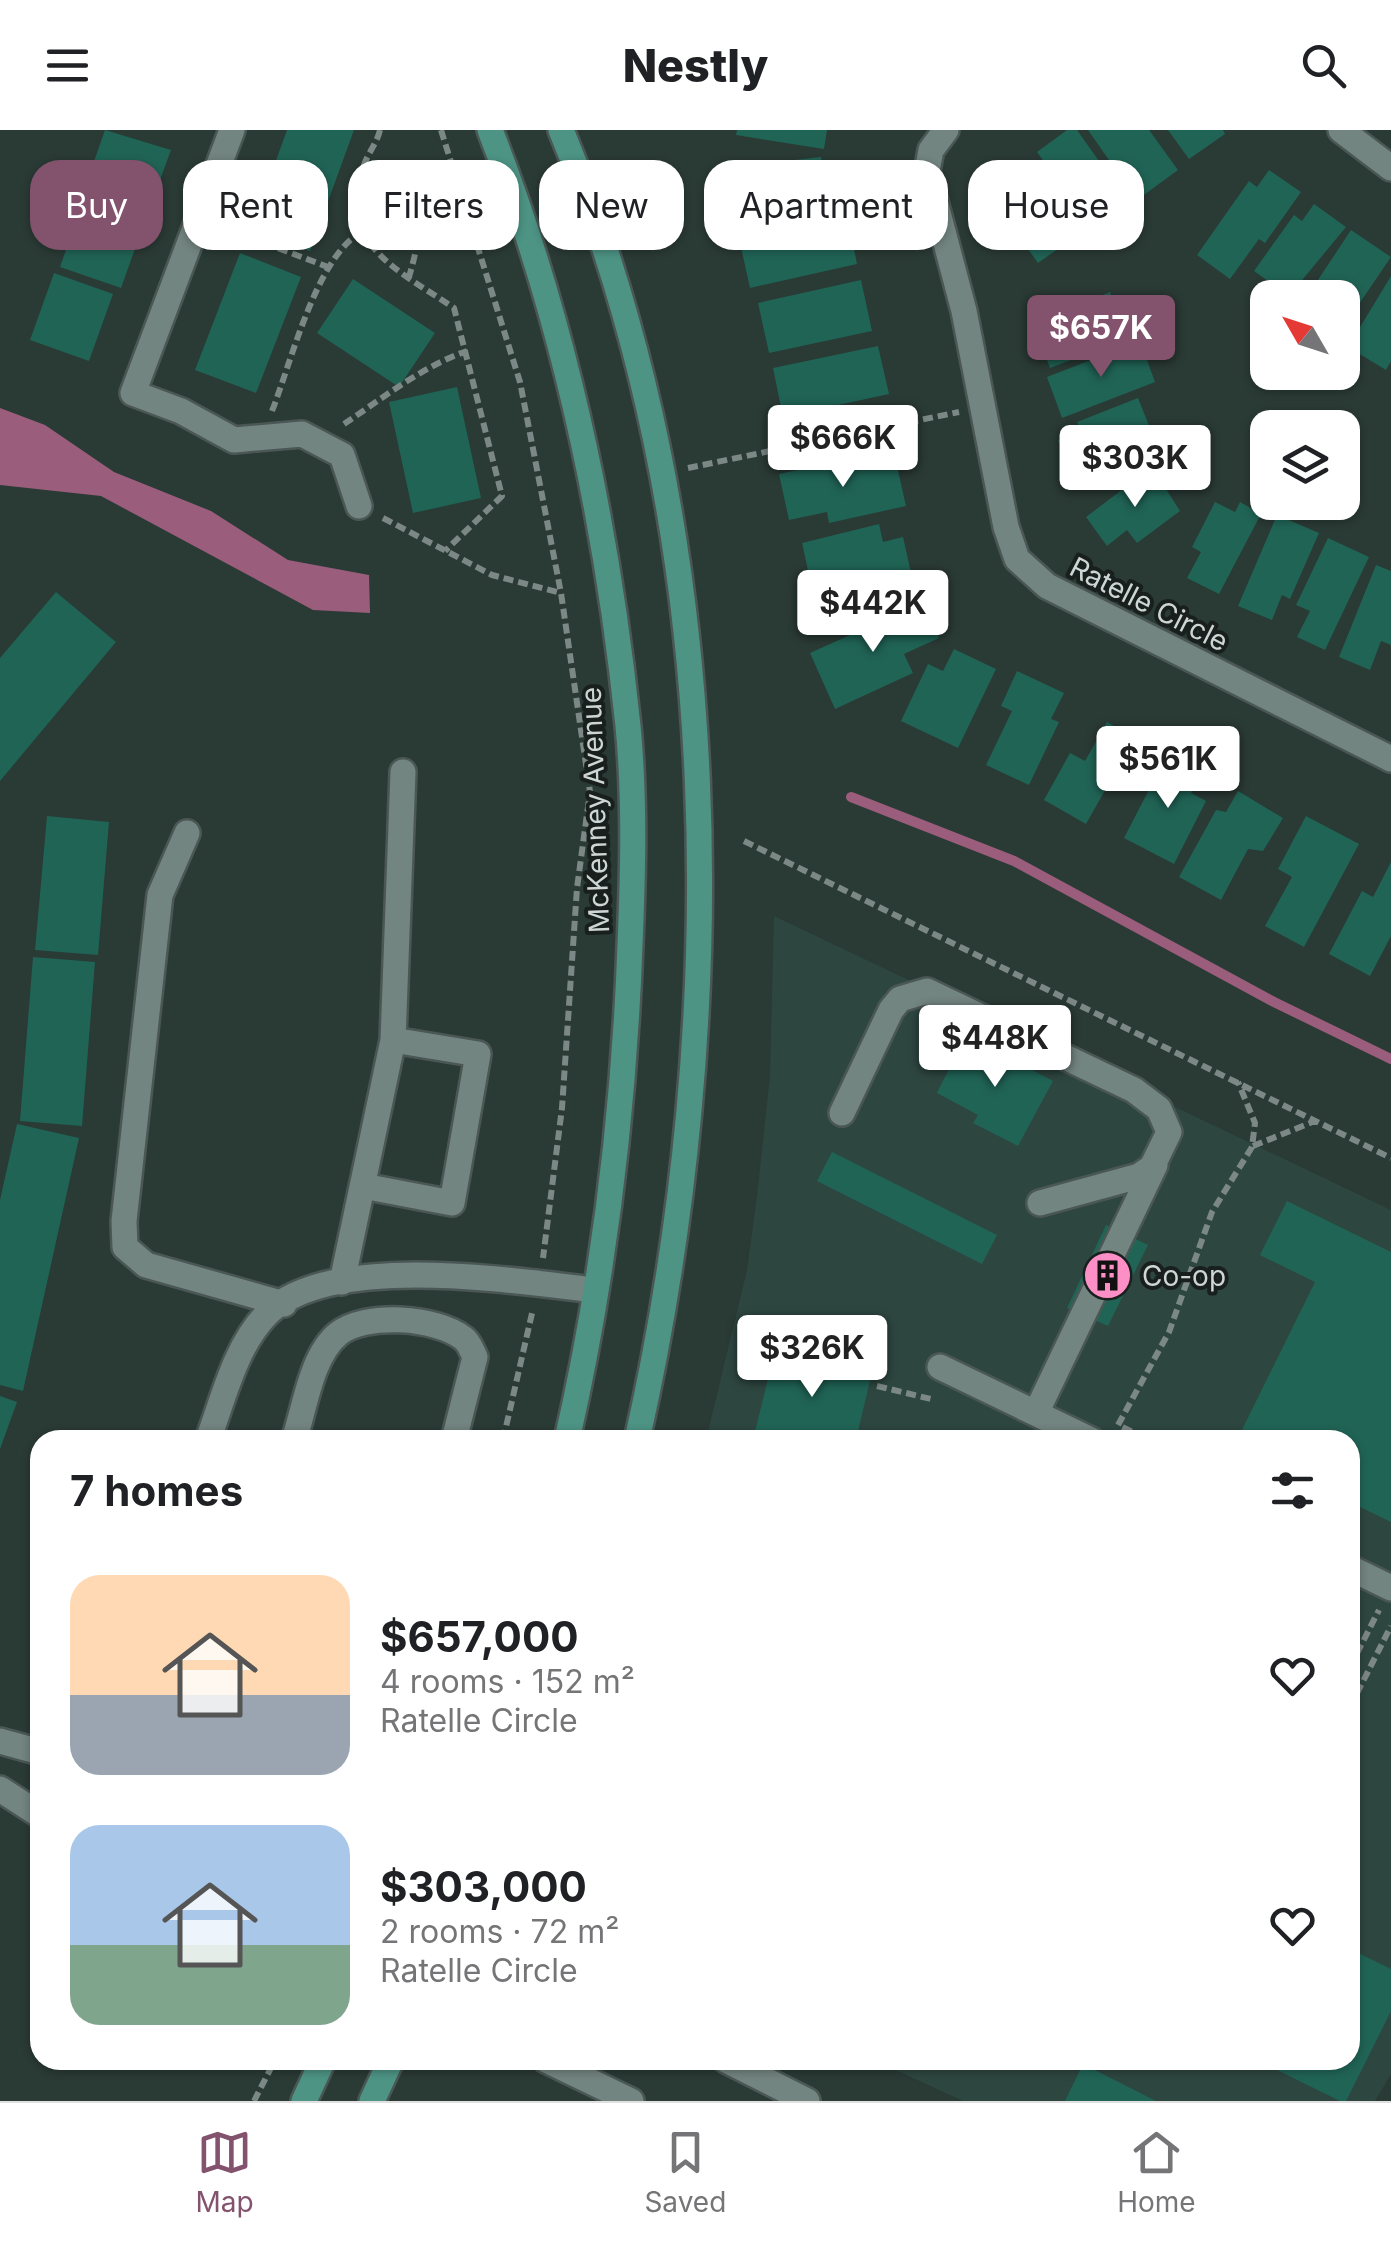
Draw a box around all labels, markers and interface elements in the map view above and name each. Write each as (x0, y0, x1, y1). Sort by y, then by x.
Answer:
icon: menu (40, 38, 95, 93)
text: Nestly (623, 38, 768, 93)
icon: search (1296, 38, 1351, 93)
chip: Buy (30, 160, 163, 250)
chip: Rent (183, 160, 328, 250)
chip: Filters (348, 160, 519, 250)
chip: New (539, 160, 684, 250)
chip: Apartment (704, 160, 948, 250)
chip: House (968, 160, 1144, 250)
north arrow (1250, 280, 1360, 390)
map controls (1250, 280, 1360, 520)
pin: $657K (1031, 295, 1171, 380)
text: $657K (1049, 308, 1153, 347)
pin: $666K (773, 405, 913, 490)
button: layers (1250, 410, 1360, 520)
text: $666K (790, 418, 896, 457)
pin: $303K (1065, 425, 1205, 510)
text: $303K (1082, 438, 1188, 477)
street label: Ratelle Circle (1064, 550, 1234, 658)
pin: $442K (803, 570, 943, 655)
text: $442K (819, 583, 927, 622)
street label: McKenney Avenue (574, 686, 616, 934)
pin: $561K (1098, 726, 1238, 811)
text: $561K (1119, 739, 1218, 778)
pin: $448K (925, 1005, 1065, 1090)
text: $448K (941, 1018, 1049, 1057)
building icon: Co-op (1081, 1250, 1133, 1302)
place label: Co-op (1142, 1259, 1226, 1293)
pin: $326K (742, 1315, 882, 1400)
text: $326K (759, 1328, 865, 1367)
icon: filters (1265, 1463, 1320, 1518)
text: 7 homes (70, 1465, 243, 1516)
text: $657,000 (380, 1611, 579, 1662)
icon: home (150, 1615, 270, 1735)
icon: heart (1265, 1648, 1320, 1703)
text: 4 rooms · 152 m² (380, 1662, 635, 1701)
text: Ratelle Circle (380, 1701, 578, 1740)
text: $303,000 (380, 1861, 587, 1912)
icon: home (150, 1865, 270, 1985)
icon: heart (1265, 1898, 1320, 1953)
text: 2 rooms · 72 m² (380, 1912, 619, 1951)
text: Ratelle Circle (380, 1951, 578, 1990)
tab: Map (195, 2125, 254, 2219)
tab: Saved (644, 2125, 726, 2219)
tab: Home (1117, 2125, 1196, 2219)

